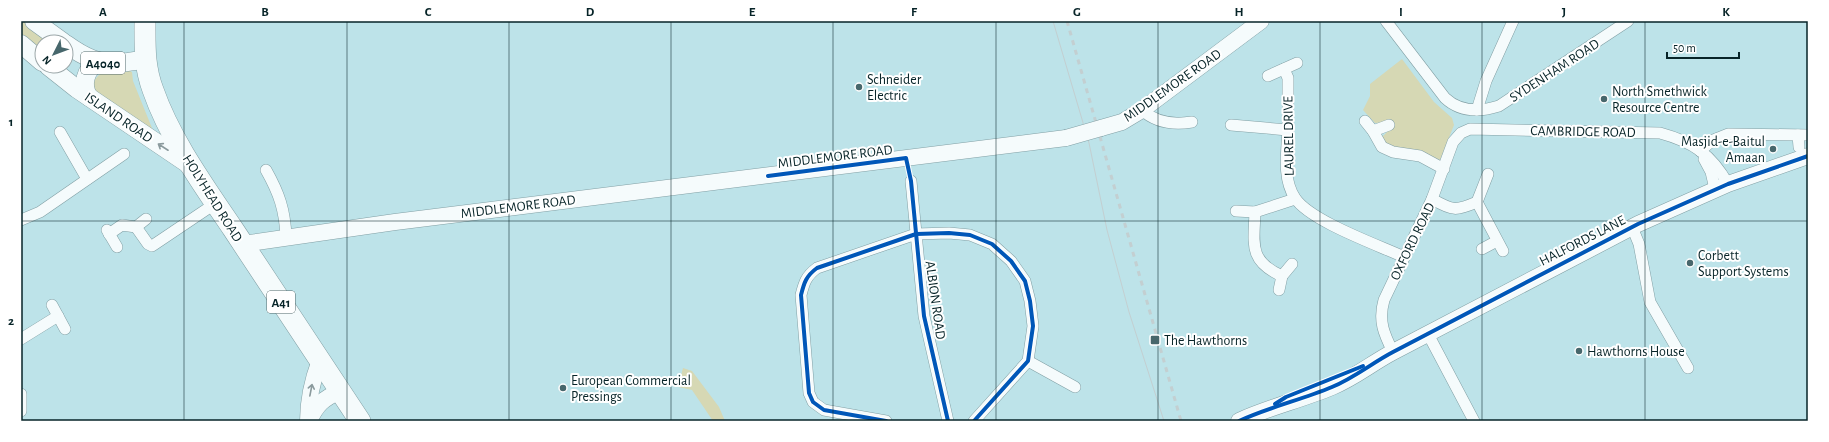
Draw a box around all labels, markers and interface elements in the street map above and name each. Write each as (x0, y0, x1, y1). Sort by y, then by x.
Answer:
text: A (99, 6, 107, 19)
text: B (261, 6, 269, 19)
text: C (425, 6, 432, 19)
text: D (586, 6, 595, 19)
text: E (749, 6, 756, 19)
text: F (911, 6, 918, 19)
text: G (1073, 6, 1081, 19)
text: H (1234, 6, 1244, 19)
text: I (1399, 6, 1403, 19)
text: J (1562, 6, 1566, 19)
text: K (1722, 6, 1730, 19)
north arrow (34, 34, 74, 74)
scale bar (1667, 34, 1739, 60)
street label: SYDENHAM ROAD (1507, 37, 1602, 105)
text: 50 m (1673, 42, 1696, 54)
street label: MIDDLEMORE ROAD (1121, 47, 1224, 125)
road number: A4040 (81, 52, 125, 74)
text: N (40, 54, 54, 67)
place label: Schneider Electric (867, 73, 922, 103)
marker: Schneider Electric (854, 82, 864, 92)
place label: North Smethwick Resource Centre (1612, 85, 1707, 115)
street label: ISLAND ROAD (82, 90, 155, 146)
marker: North Smethwick Resource Centre (1599, 94, 1609, 104)
street label: LAUREL DRIVE (1281, 96, 1297, 176)
text: 1 (9, 116, 13, 129)
street label: CAMBRIDGE ROAD (1530, 124, 1636, 140)
place label: Masjid-e-Baitul Amaan (1681, 135, 1765, 165)
one-way arrow (158, 143, 169, 152)
street label: MIDDLEMORE ROAD (777, 143, 893, 171)
marker: Masjid-e-Baitul Amaan (1768, 144, 1778, 154)
street label: HOLYHEAD ROAD (180, 152, 245, 245)
street label: MIDDLEMORE ROAD (460, 193, 576, 221)
street label: OXFORD ROAD (1388, 200, 1438, 282)
street label: HALFORDS LANE (1537, 213, 1628, 269)
place label: Corbett Support Systems (1698, 249, 1789, 279)
marker: Corbett Support Systems (1685, 258, 1695, 268)
street label: ALBION ROAD (923, 260, 947, 340)
road number: A41 (267, 291, 295, 313)
text: 2 (8, 315, 14, 328)
marker: The Hawthorns (1149, 334, 1161, 346)
place label: The Hawthorns (1164, 334, 1247, 348)
place label: Hawthorns House (1587, 345, 1685, 359)
marker: Hawthorns House (1574, 346, 1584, 356)
place label: European Commercial Pressings (571, 374, 691, 404)
marker: European Commercial Pressings (558, 383, 568, 393)
one-way arrow (307, 384, 315, 397)

